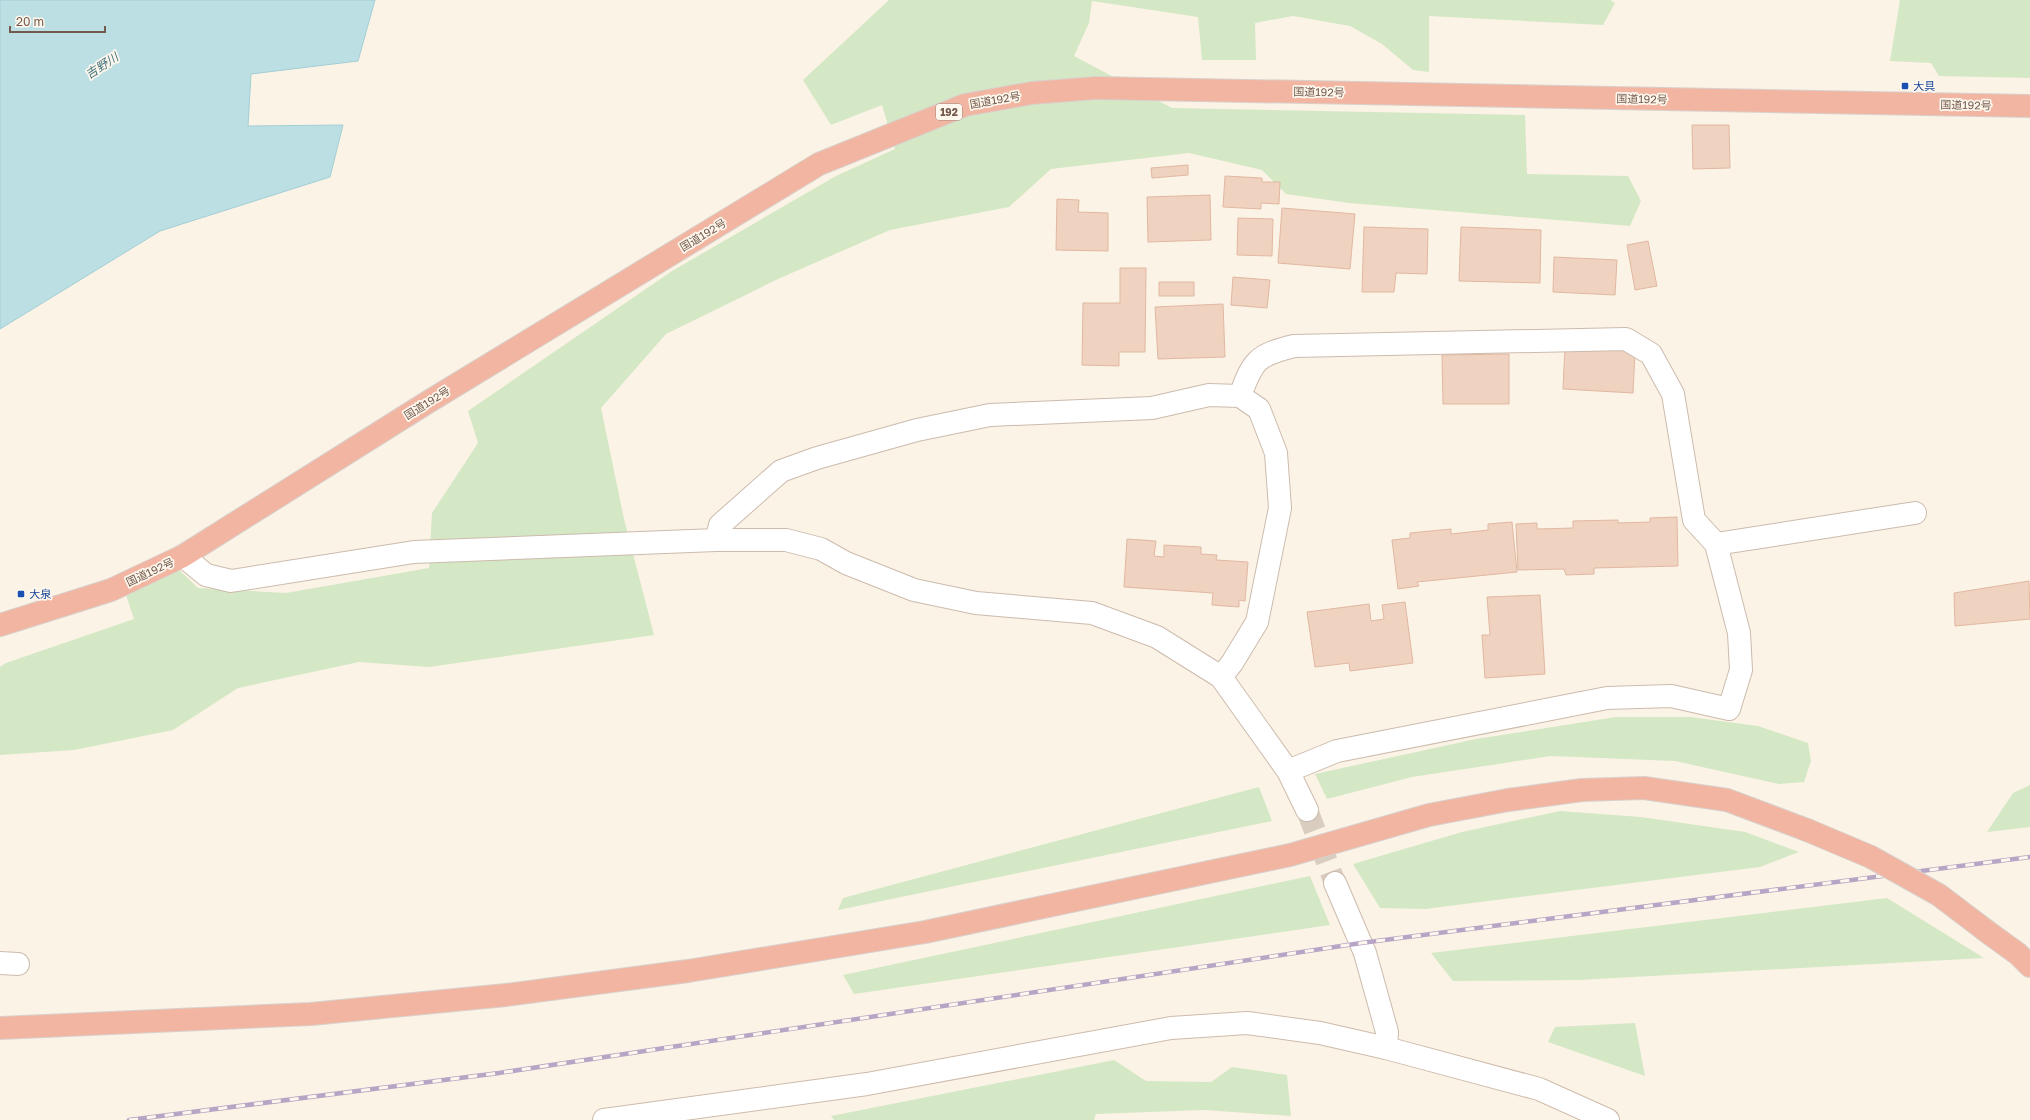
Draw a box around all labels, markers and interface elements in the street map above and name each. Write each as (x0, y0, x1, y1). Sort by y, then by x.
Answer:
scale bar (10, 8, 105, 34)
text: 20 m (16, 14, 44, 29)
water label: 吉野川 (83, 48, 123, 82)
place label: 大具 (1913, 79, 1935, 92)
marker: 大具 (1900, 81, 1910, 91)
street label: 国道192号 (1293, 85, 1345, 98)
street label: 国道192号 (968, 89, 1021, 110)
street label: 国道192号 (1616, 92, 1668, 105)
street label: 国道192号 (1940, 98, 1992, 111)
road number: 192 (936, 104, 962, 120)
street label: 国道192号 (677, 216, 728, 253)
street label: 国道192号 (402, 383, 452, 422)
street label: 国道192号 (124, 555, 176, 588)
place label: 大泉 (29, 587, 52, 600)
marker: 大泉 (16, 589, 26, 599)

